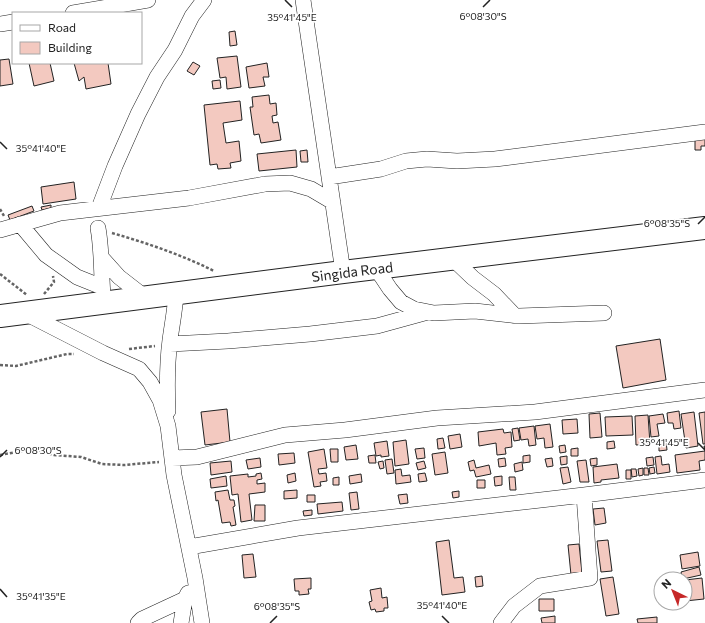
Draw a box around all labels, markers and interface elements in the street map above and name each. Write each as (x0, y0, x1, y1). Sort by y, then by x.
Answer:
text: 6°08'30"S (459, 10, 507, 22)
text: 35°41'45"E (267, 11, 317, 23)
legend (12, 12, 142, 64)
text: Road (48, 20, 76, 34)
text: Building (48, 40, 92, 54)
text: 35°41'40"E (16, 142, 66, 154)
text: 6°08'35"S (644, 217, 690, 229)
street label: Singida Road (310, 258, 394, 284)
text: 35°41'45"E (639, 436, 689, 448)
text: 6°08'30"S (14, 444, 62, 456)
north arrow (653, 571, 693, 611)
text: N (658, 576, 673, 591)
text: 35°41'35"E (16, 590, 66, 602)
text: 35°41'40"E (417, 599, 467, 611)
text: 6°08'35"S (254, 600, 300, 612)

